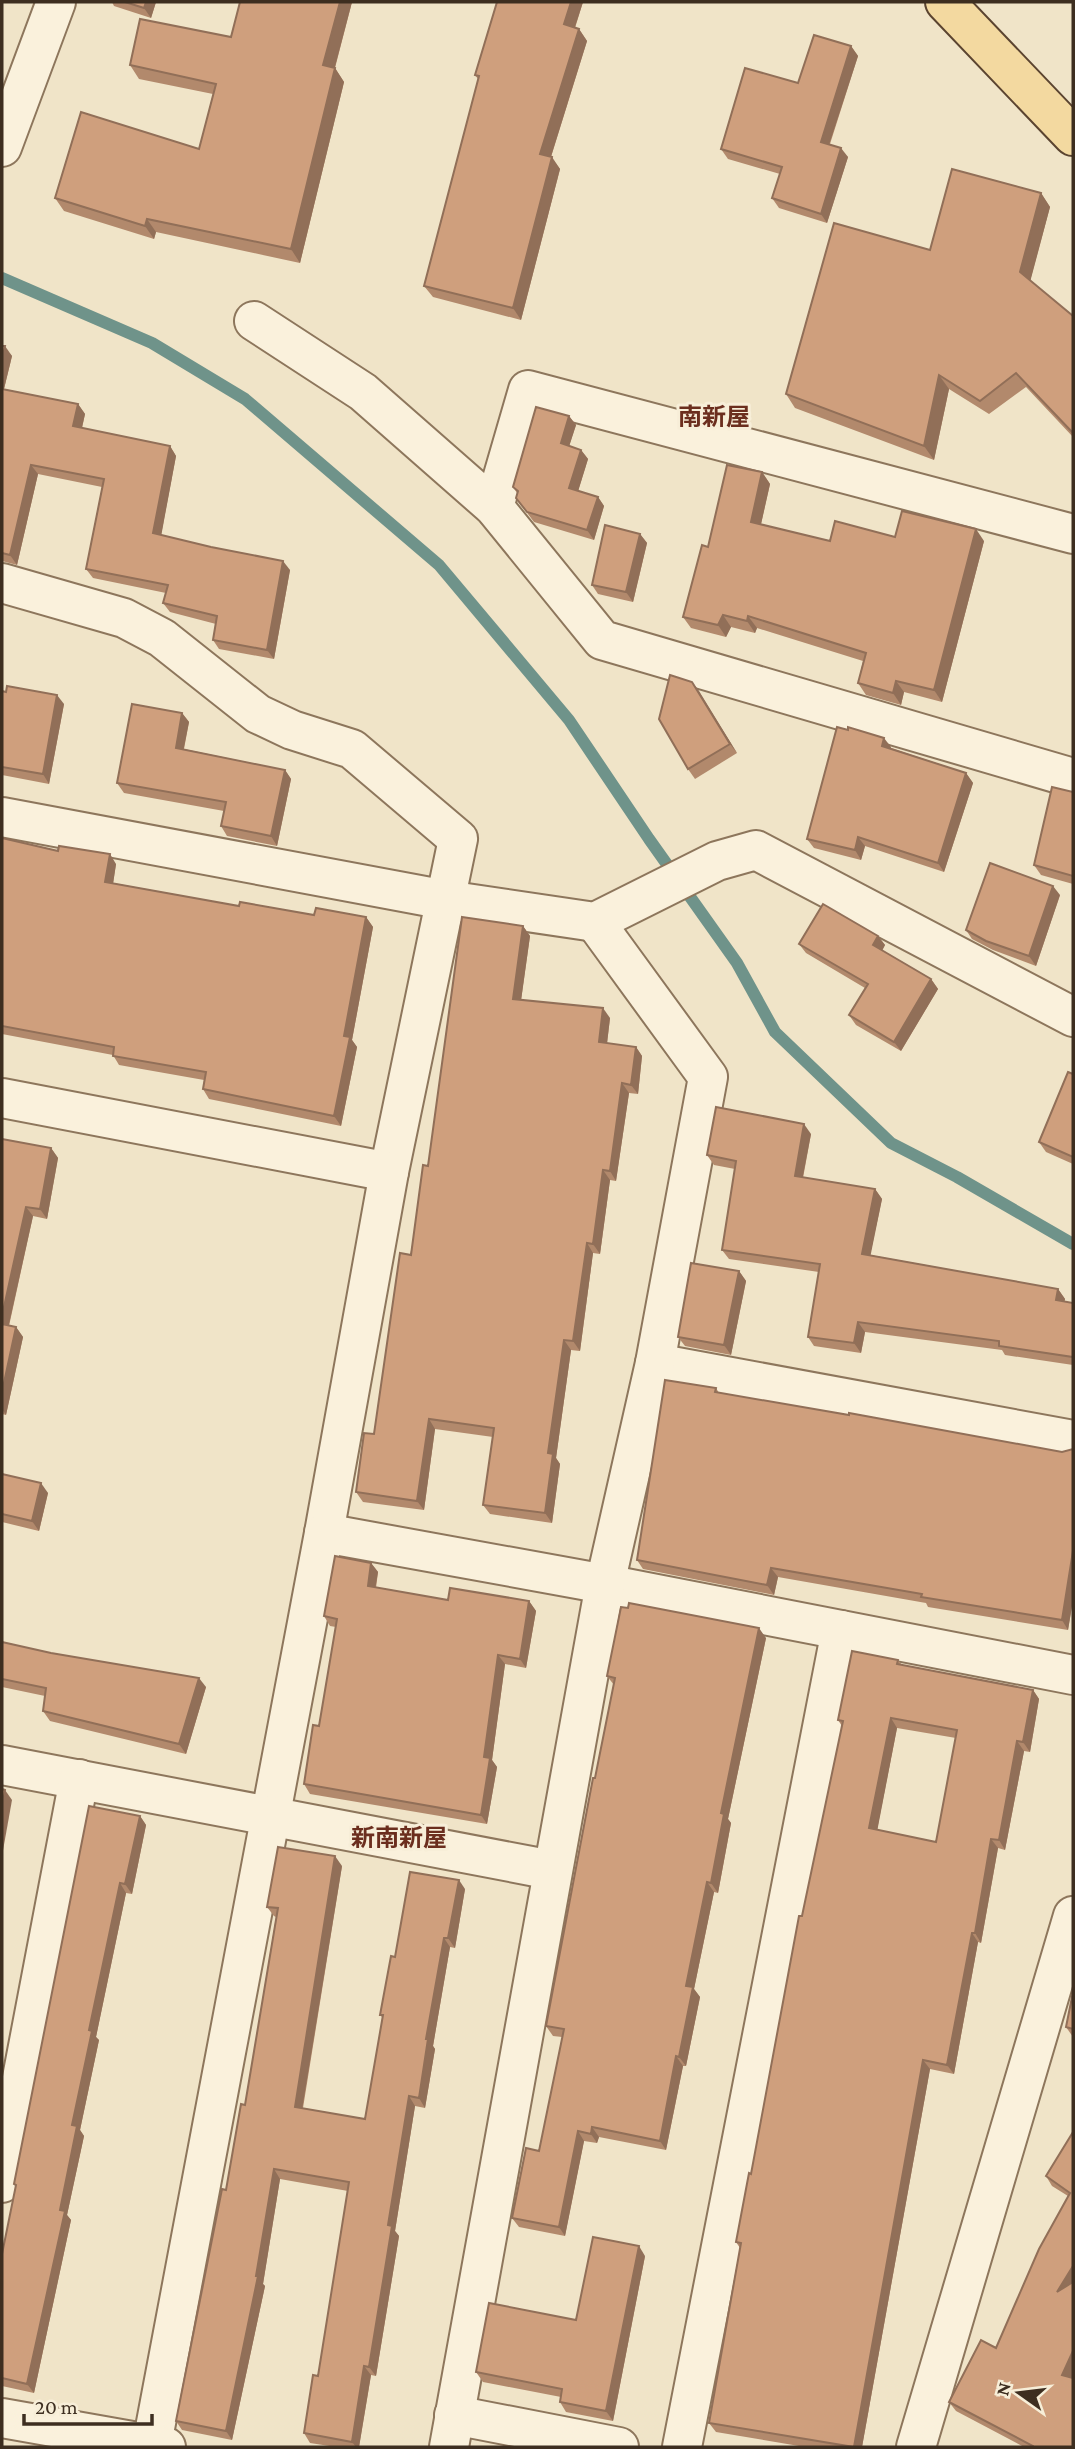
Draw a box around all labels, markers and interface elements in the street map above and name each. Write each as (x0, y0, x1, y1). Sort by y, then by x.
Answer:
district label: 南新屋 (678, 403, 750, 430)
district label: 新南新屋 (351, 1824, 447, 1851)
north arrow (984, 2358, 1054, 2428)
text: N (991, 2380, 1015, 2398)
scale bar (24, 2382, 152, 2426)
text: 20 m (35, 2395, 78, 2419)

